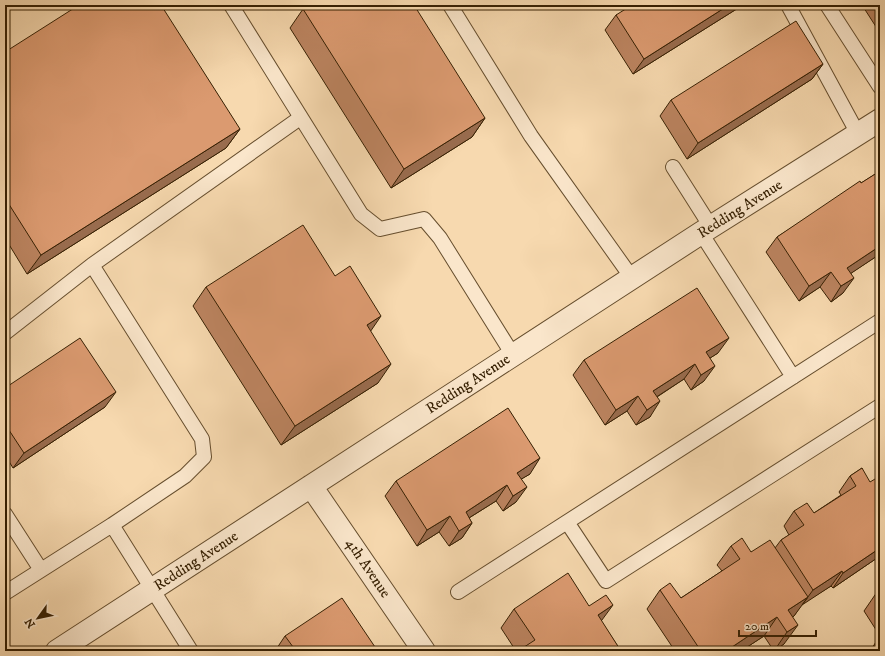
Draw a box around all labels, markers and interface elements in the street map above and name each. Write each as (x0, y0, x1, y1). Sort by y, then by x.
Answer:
street label: Redding Avenue (694, 175, 786, 243)
street label: Redding Avenue (422, 350, 514, 418)
street label: Redding Avenue (150, 527, 242, 595)
street label: 4th Avenue (341, 535, 395, 601)
north arrow (18, 598, 58, 638)
scale bar (739, 612, 816, 638)
text: N (22, 615, 39, 631)
text: 20 m (745, 619, 769, 634)

